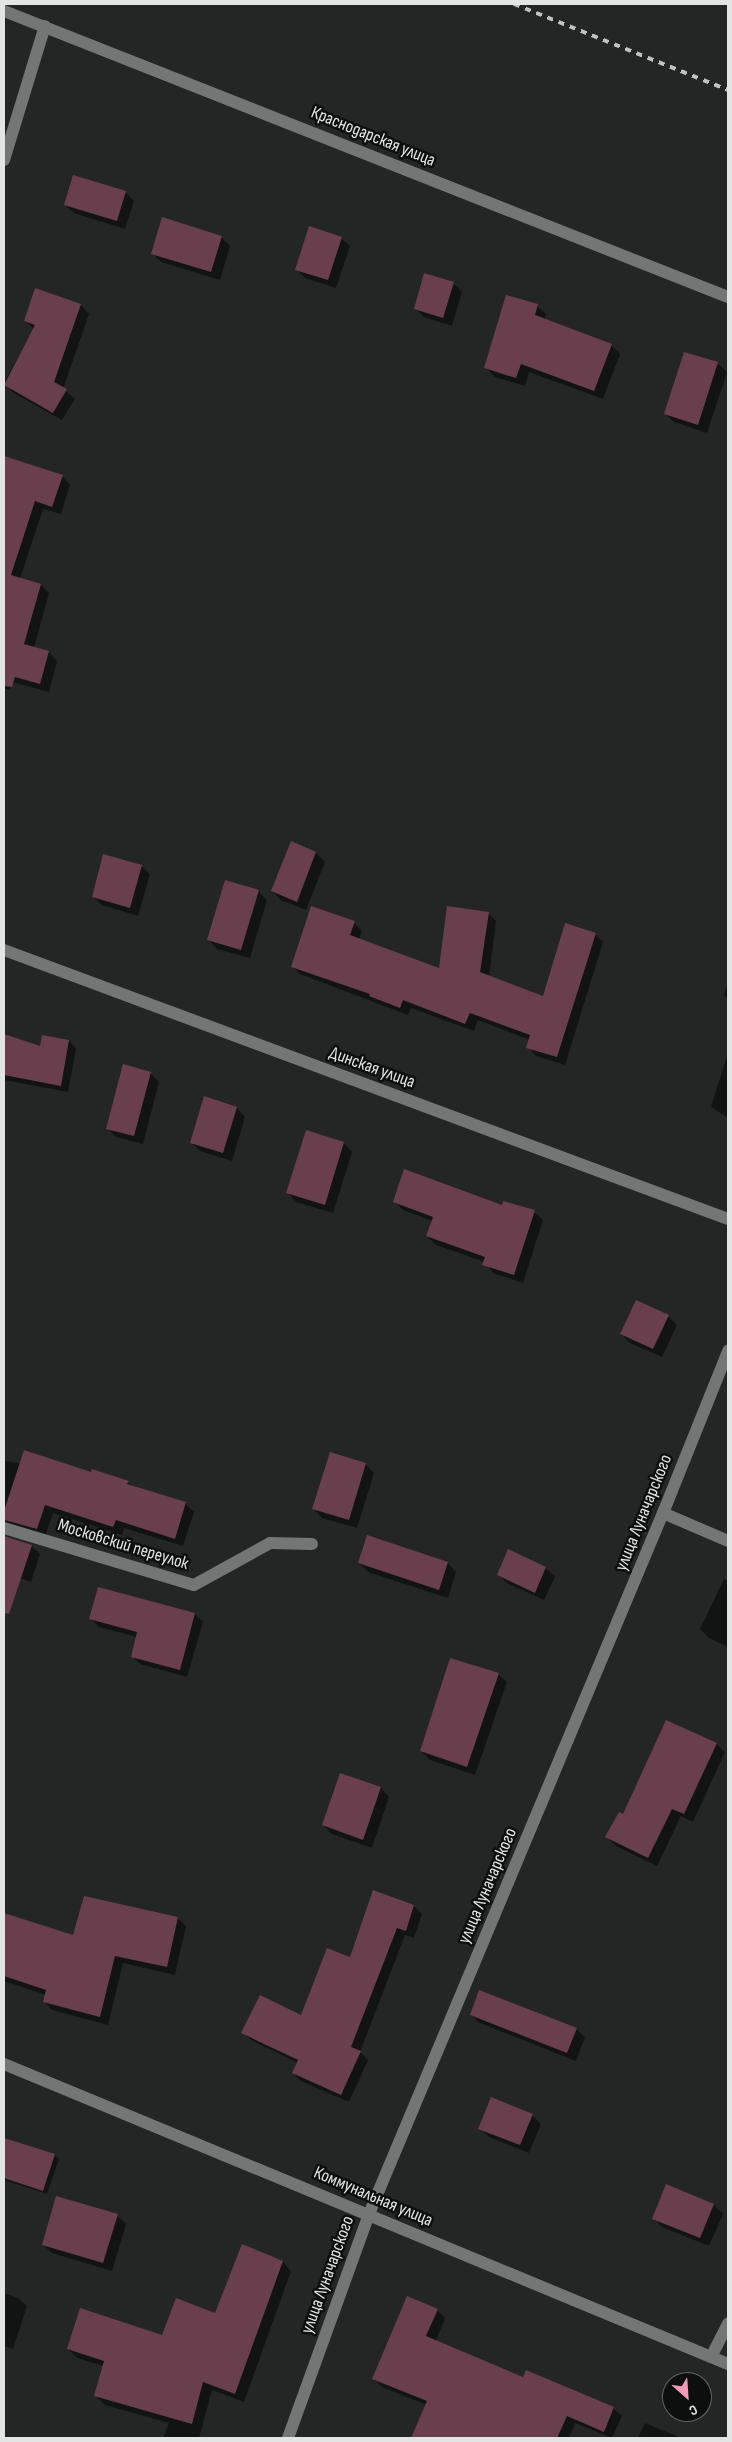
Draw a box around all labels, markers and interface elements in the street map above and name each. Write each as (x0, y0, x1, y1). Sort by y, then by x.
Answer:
street label: Краснодарская улица (308, 102, 438, 172)
street label: Динская улица (326, 1043, 418, 1093)
street label: улица Луначарского (611, 1452, 677, 1574)
street label: Московский переулок (55, 1515, 191, 1575)
street label: улица Луначарского (454, 1825, 522, 1947)
street label: Коммунальная улица (310, 2162, 436, 2232)
street label: улица Луначарского (297, 2213, 359, 2337)
north arrow (662, 2372, 712, 2422)
text: С (686, 2401, 700, 2419)

